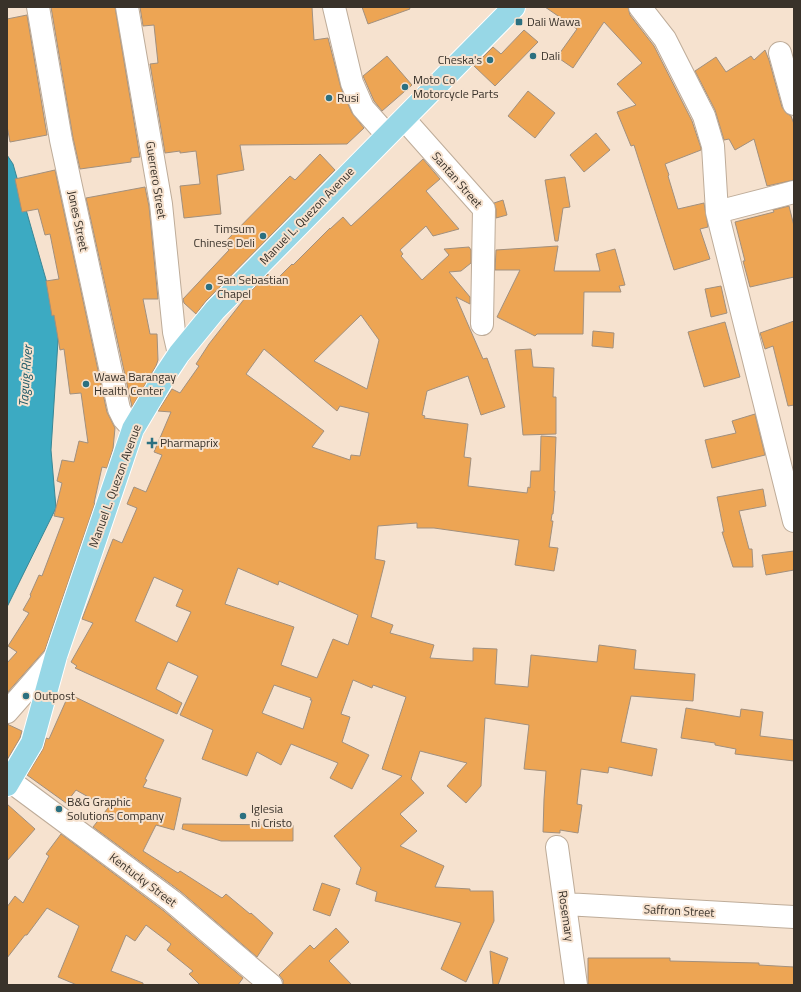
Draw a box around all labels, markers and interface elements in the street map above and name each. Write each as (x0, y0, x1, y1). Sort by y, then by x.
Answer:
place label: Dali Wawa (527, 12, 580, 31)
marker: Dali Wawa (514, 17, 524, 27)
place label: Dali (541, 46, 560, 65)
place label: Cheska's (438, 50, 482, 69)
marker: Dali (528, 51, 538, 61)
marker: Cheska's (485, 55, 495, 65)
place label: Moto Co Motorcycle Parts (413, 70, 499, 103)
marker: Moto Co Motorcycle Parts (400, 82, 410, 92)
place label: Rusi (337, 88, 359, 107)
marker: Rusi (324, 93, 334, 103)
street label: Guerrero Street (141, 140, 172, 221)
street label: Santan Street (428, 147, 488, 213)
street label: Manuel L. Quezon Avenue (255, 162, 359, 269)
street label: Jones Street (63, 189, 94, 254)
place label: Timsum Chinese Deli (193, 219, 255, 252)
marker: Timsum Chinese Deli (258, 231, 268, 241)
place label: San Sebastian Chapel (217, 270, 288, 303)
marker: San Sebastian Chapel (204, 282, 214, 292)
water label: Taguig River (13, 343, 37, 407)
place label: Wawa Barangay Health Center (94, 367, 176, 400)
marker: Wawa Barangay Health Center (81, 379, 91, 389)
street label: Manuel L. Quezon Avenue (83, 421, 146, 550)
place label: Pharmaprix (160, 433, 219, 452)
marker: Pharmaprix (147, 438, 157, 448)
place label: Outpost (34, 686, 76, 705)
marker: Outpost (21, 691, 31, 701)
place label: B&G Graphic Solutions Company (67, 792, 164, 825)
place label: Iglesia ni Cristo (251, 799, 292, 832)
marker: B&G Graphic Solutions Company (54, 804, 64, 814)
marker: Iglesia ni Cristo (238, 811, 248, 821)
street label: Kentucky Street (106, 848, 182, 912)
street label: Rosemary (554, 889, 579, 943)
street label: Saffron Street (643, 899, 716, 922)

